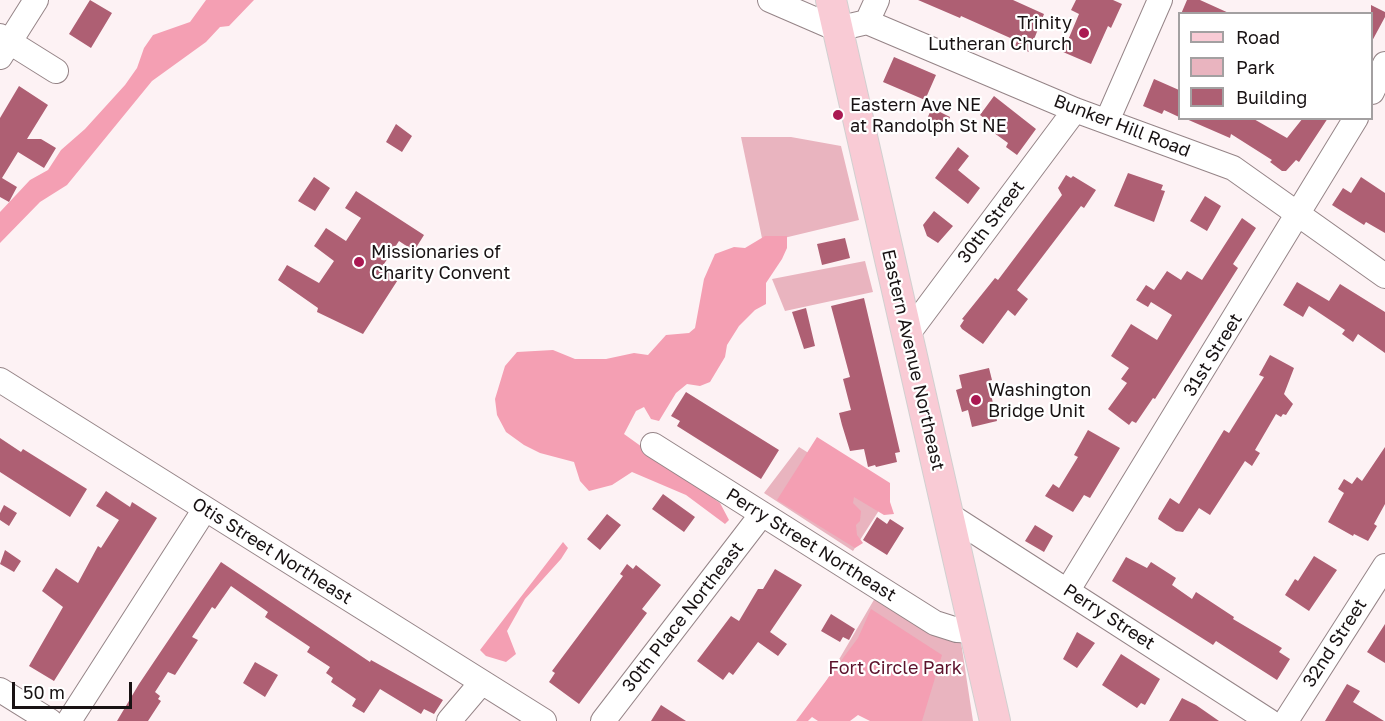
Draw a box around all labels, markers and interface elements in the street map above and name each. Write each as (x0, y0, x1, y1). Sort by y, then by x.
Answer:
place label: Trinity Lutheran Church (928, 12, 1072, 54)
legend (1178, 12, 1373, 120)
marker: Trinity Lutheran Church (1077, 26, 1091, 40)
text: Road (1236, 26, 1280, 48)
text: Park (1236, 56, 1275, 78)
text: Building (1236, 86, 1307, 108)
street label: Bunker Hill Road (1051, 90, 1193, 162)
place label: Eastern Ave NE at Randolph St NE (850, 94, 1007, 136)
marker: Eastern Ave NE at Randolph St NE (831, 108, 845, 122)
street label: 30th Street (953, 176, 1029, 268)
place label: Missionaries of Charity Convent (371, 241, 510, 284)
street label: Eastern Avenue Northeast (877, 247, 949, 473)
marker: Missionaries of Charity Convent (352, 255, 366, 269)
street label: 31st Street (1179, 310, 1247, 400)
place label: Washington Bridge Unit (988, 379, 1091, 422)
marker: Washington Bridge Unit (969, 393, 983, 407)
street label: Perry Street Northeast (722, 484, 900, 606)
street label: Otis Street Northeast (188, 493, 356, 609)
street label: 30th Place Northeast (618, 538, 748, 696)
street label: Perry Street (1059, 579, 1159, 655)
street label: 32nd Street (1298, 595, 1372, 691)
park label: Fort Circle Park (828, 657, 962, 679)
scale bar (15, 670, 135, 708)
text: 50 m (23, 681, 65, 703)

